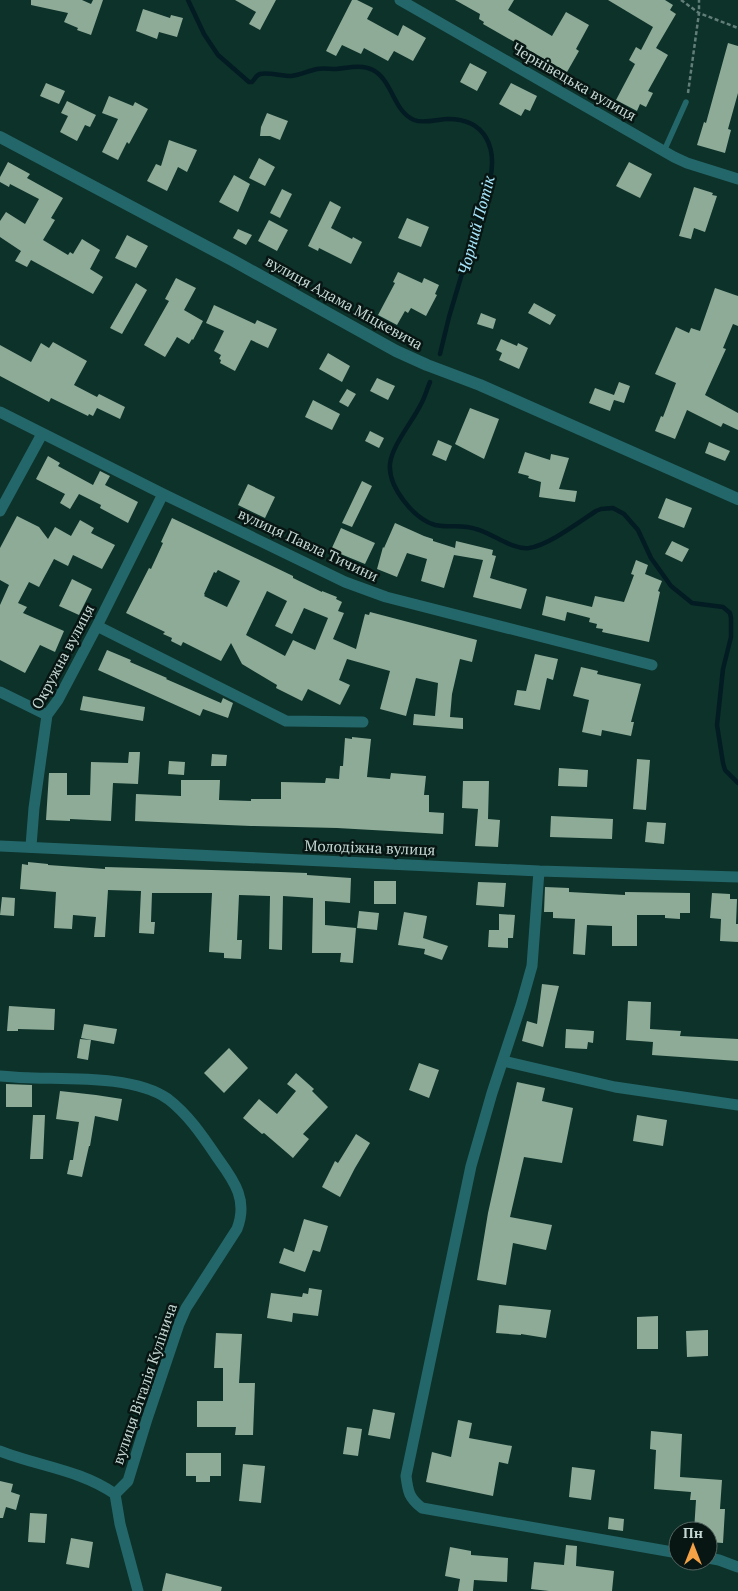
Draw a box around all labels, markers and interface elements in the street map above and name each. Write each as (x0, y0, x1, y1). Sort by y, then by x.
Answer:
street label: Чернівецька вулиця (509, 37, 640, 125)
water label: Чорний Потік (452, 173, 500, 277)
street label: вулиця Адама Міцкевича (262, 250, 427, 354)
street label: вулиця Павла Тичини (235, 503, 382, 585)
street label: Окружна вулиця (26, 601, 98, 712)
street label: Молодіжна вулиця (304, 835, 436, 859)
street label: вулиця Віталія Кулінича (107, 1300, 181, 1467)
north arrow (668, 1521, 718, 1571)
text: Пн (683, 1523, 703, 1542)

